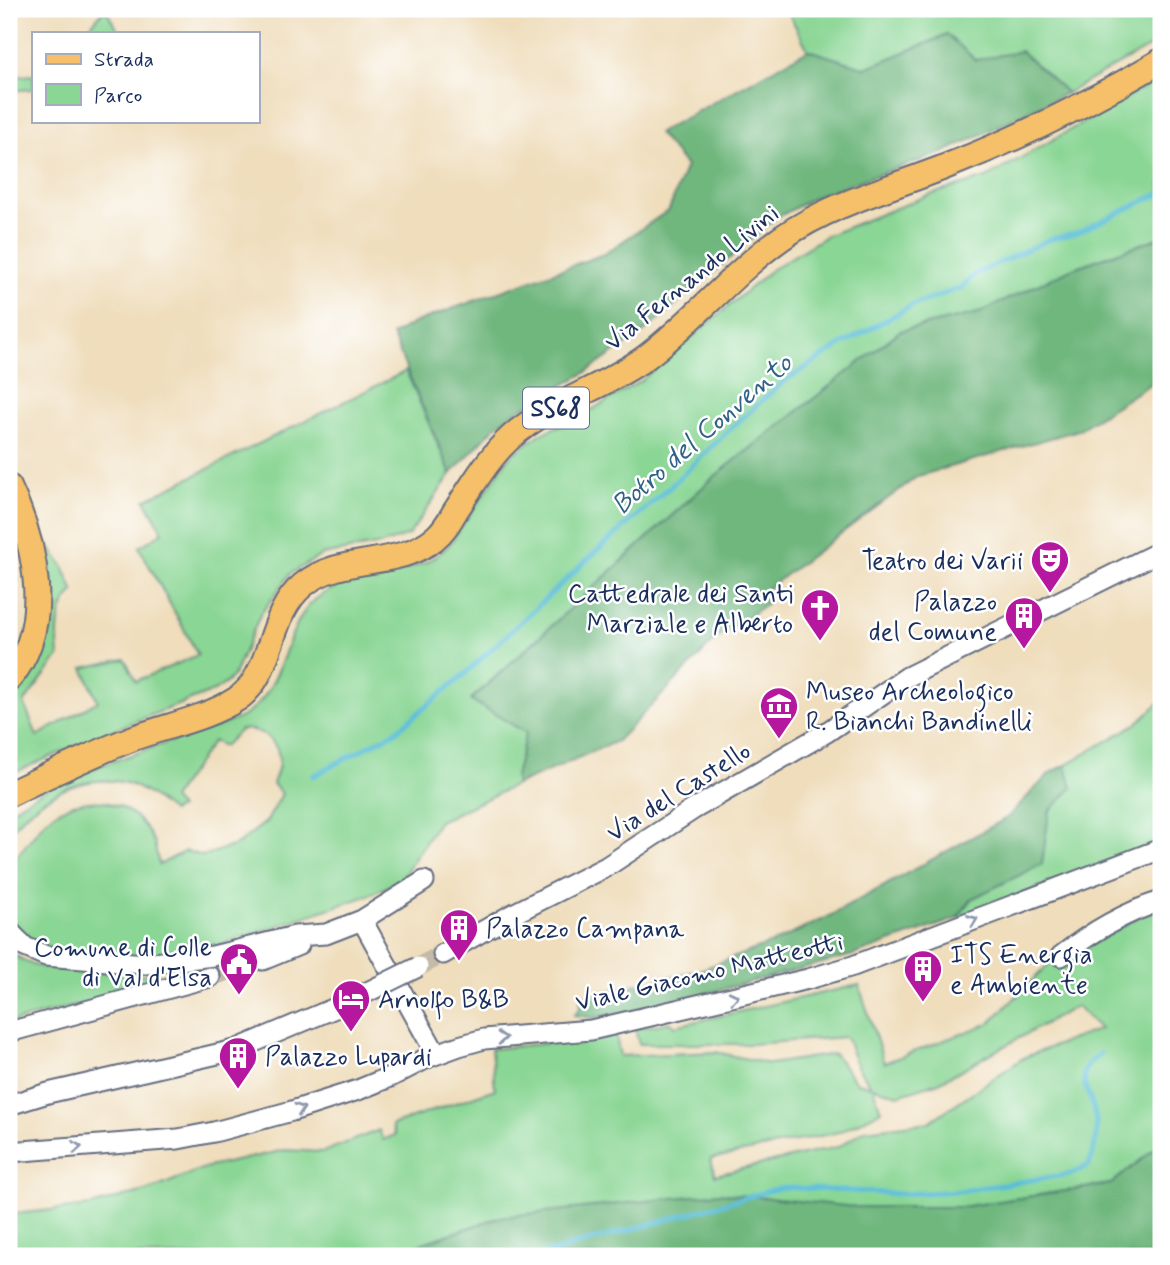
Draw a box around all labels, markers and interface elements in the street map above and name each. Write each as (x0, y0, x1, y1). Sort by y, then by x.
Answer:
legend (32, 32, 259, 122)
text: Strada (94, 46, 154, 74)
text: Parco (94, 82, 142, 110)
street label: Via Fernando Livini (598, 197, 787, 360)
water label: Botro del Convento (604, 345, 802, 524)
road number: SS68 (523, 388, 589, 428)
theatre icon: Teatro dei Varii (1029, 539, 1071, 594)
place label: Teatro dei Varii (861, 545, 1023, 579)
place label: Cattedrale dei Santi Marziale e Alberto (568, 578, 793, 642)
place label: Palazzo del Comune (869, 586, 997, 650)
church icon: Cattedrale dei Santi Marziale e Alberto (799, 587, 841, 642)
building icon: Palazzo del Comune (1003, 595, 1045, 650)
place label: Museo Archeologico R. Bianchi Bandinelli (806, 676, 1032, 740)
museum icon: Museo Archeologico R. Bianchi Bandinelli (758, 685, 800, 740)
street label: Via del Castello (600, 735, 758, 851)
building icon: Palazzo Campana (438, 907, 480, 962)
place label: Palazzo Campana (486, 913, 685, 947)
one-way arrow (967, 915, 979, 929)
street label: Viale Giacomo Matteotti (572, 926, 847, 1020)
place label: Comune di Colle di Val d'Elsa (34, 932, 212, 996)
place label: ITS Energia e Ambiente (950, 939, 1092, 1003)
public building icon: Comune di Colle di Val d'Elsa (218, 941, 260, 996)
building icon: ITS Energia e Ambiente (902, 948, 944, 1003)
hotel icon: Arnolfo B&B (330, 978, 372, 1033)
place label: Arnolfo B&B (378, 984, 509, 1020)
one-way arrow (727, 991, 739, 1005)
one-way arrow (497, 1031, 508, 1046)
building icon: Palazzo Lupardi (217, 1035, 259, 1090)
place label: Palazzo Lupardi (265, 1041, 432, 1075)
one-way arrow (294, 1102, 306, 1117)
one-way arrow (72, 1140, 83, 1155)

